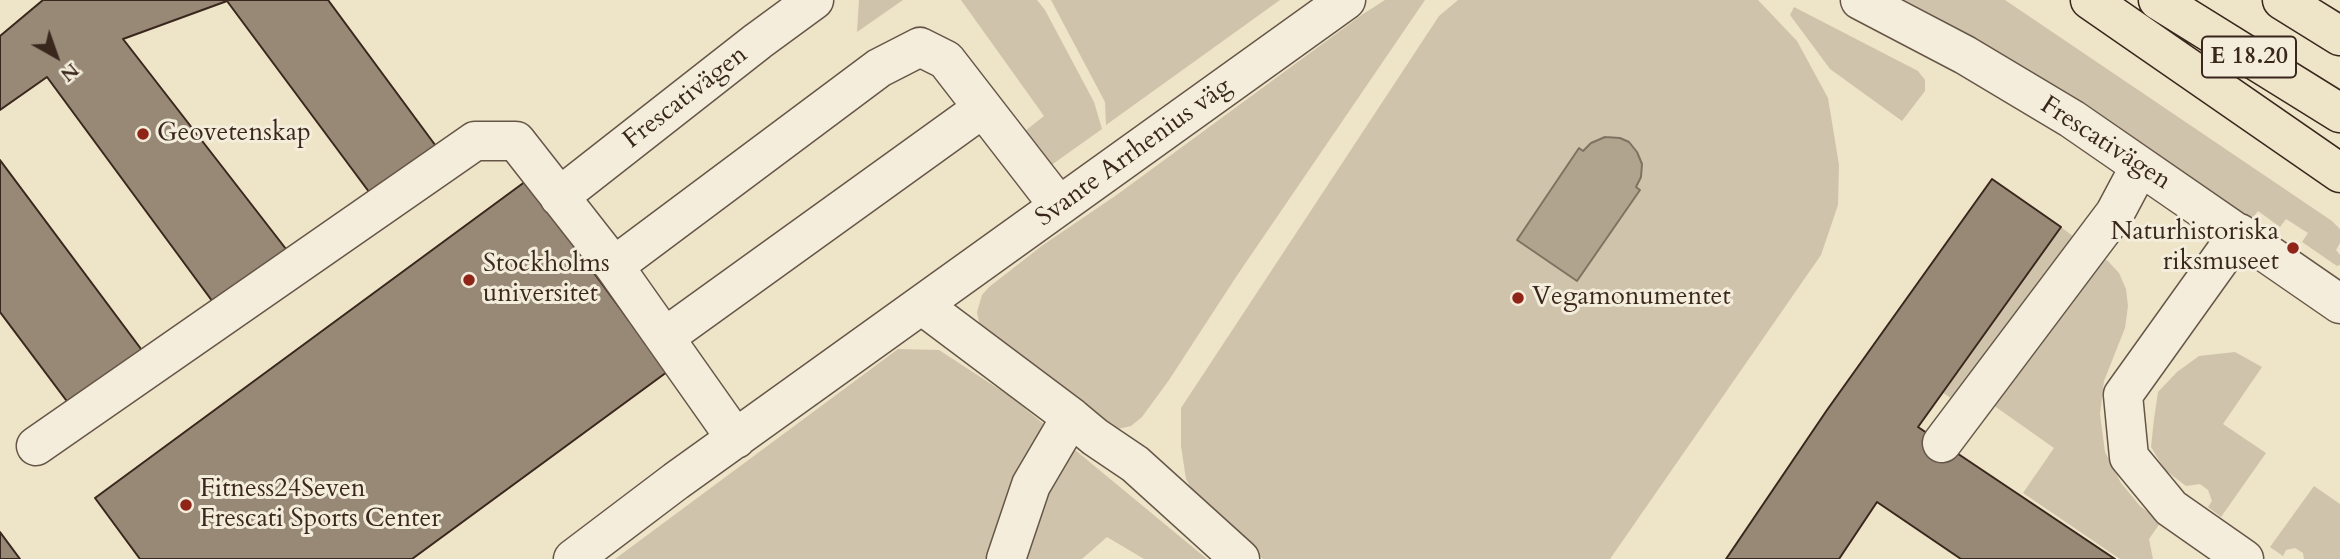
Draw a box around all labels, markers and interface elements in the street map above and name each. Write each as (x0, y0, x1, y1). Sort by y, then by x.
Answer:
north arrow (21, 21, 91, 91)
road number: E 18.20 (2202, 36, 2296, 78)
street label: Frescativägen (618, 40, 754, 156)
text: N (55, 57, 84, 87)
street label: Svante Arrhenius väg (1030, 72, 1238, 234)
street label: Frescativägen (2034, 90, 2176, 198)
place label: Geovetenskap (157, 118, 311, 150)
marker: Geovetenskap (135, 126, 151, 142)
place label: Naturhistoriska riksmuseet (2110, 217, 2279, 278)
marker: Naturhistoriska riksmuseet (2285, 240, 2301, 256)
place label: Stockholms universitet (483, 249, 610, 310)
marker: Stockholms universitet (461, 272, 477, 288)
place label: Vegamonumentet (1532, 282, 1731, 314)
marker: Vegamonumentet (1510, 290, 1526, 306)
place label: Fitness24Seven Frescati Sports Center (200, 474, 441, 536)
marker: Fitness24Seven Frescati Sports Center (178, 497, 194, 513)

